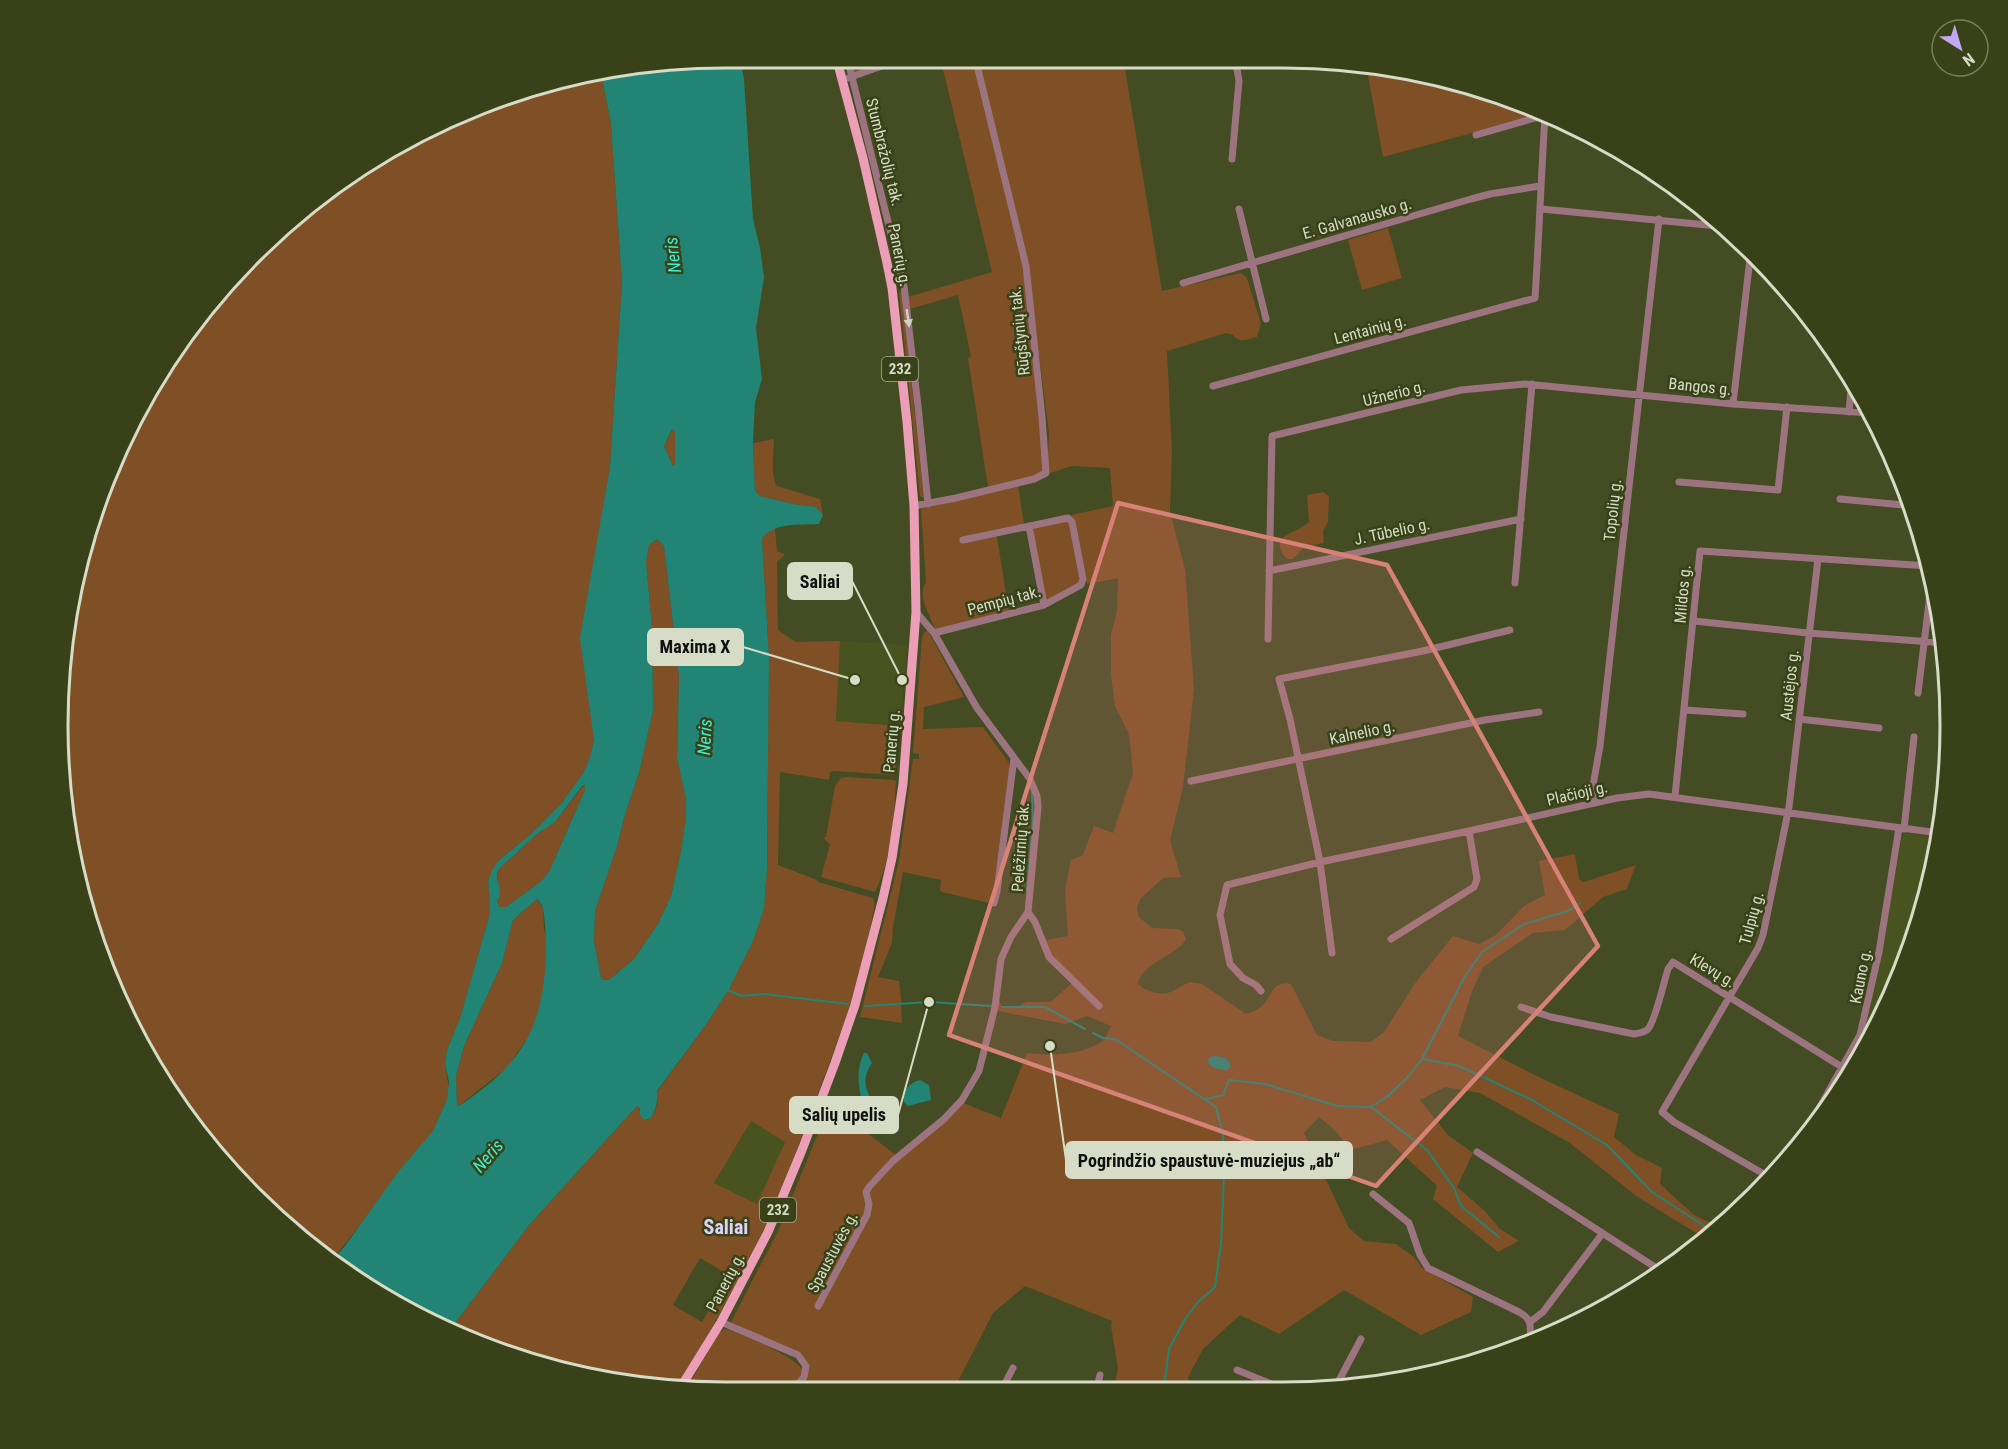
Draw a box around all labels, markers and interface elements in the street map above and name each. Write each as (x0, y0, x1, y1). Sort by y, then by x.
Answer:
north arrow (1930, 18, 1990, 78)
text: N (1959, 49, 1978, 70)
street label: Stumbražolių tak. (862, 96, 907, 208)
street label: E. Galvanausko g. (1300, 194, 1414, 243)
street label: Panerių g. (884, 222, 915, 288)
water label: Neris (660, 236, 685, 274)
street label: Rūgštynių tak. (1005, 285, 1034, 376)
one-way arrow (903, 309, 913, 328)
street label: Lentainių g. (1332, 311, 1408, 348)
road number: 232 (882, 357, 918, 381)
street label: Bangos g. (1668, 374, 1732, 399)
street label: Užnerio g. (1361, 377, 1427, 410)
street label: Topolių g. (1600, 478, 1625, 542)
street label: J. Tūbelio g. (1352, 514, 1432, 549)
callout: Saliai (788, 563, 852, 599)
street label: Mildos g. (1670, 564, 1695, 624)
text: Saliai (800, 571, 840, 592)
street label: Pempių tak. (965, 582, 1043, 619)
callout: Maxima X (648, 629, 743, 665)
text: Maxima X (660, 636, 730, 657)
street label: Austėjos g. (1776, 649, 1803, 721)
street label: Panerių g. (879, 708, 904, 774)
street label: Kalnelio g. (1328, 716, 1397, 749)
water label: Neris (693, 718, 716, 756)
street label: Plačioji g. (1545, 777, 1610, 810)
street label: Pelėžirnių tak. (1008, 802, 1033, 892)
street label: Tulpių g. (1735, 890, 1768, 947)
street label: Kauno g. (1846, 947, 1875, 1005)
street label: Klevų g. (1686, 949, 1739, 991)
callout: Salių upelis (790, 1097, 898, 1133)
text: Salių upelis (802, 1104, 886, 1125)
water label: Neris (468, 1135, 507, 1176)
callout: Pogrindžio spaustuvė-muziejus „ab“ (1066, 1142, 1352, 1178)
text: Pogrindžio spaustuvė-muziejus „ab“ (1078, 1150, 1340, 1171)
road number: 232 (760, 1198, 796, 1222)
street label: Spaustuvės g. (803, 1209, 862, 1296)
district label: Saliai (704, 1215, 748, 1239)
street label: Panerių g. (702, 1250, 749, 1315)

